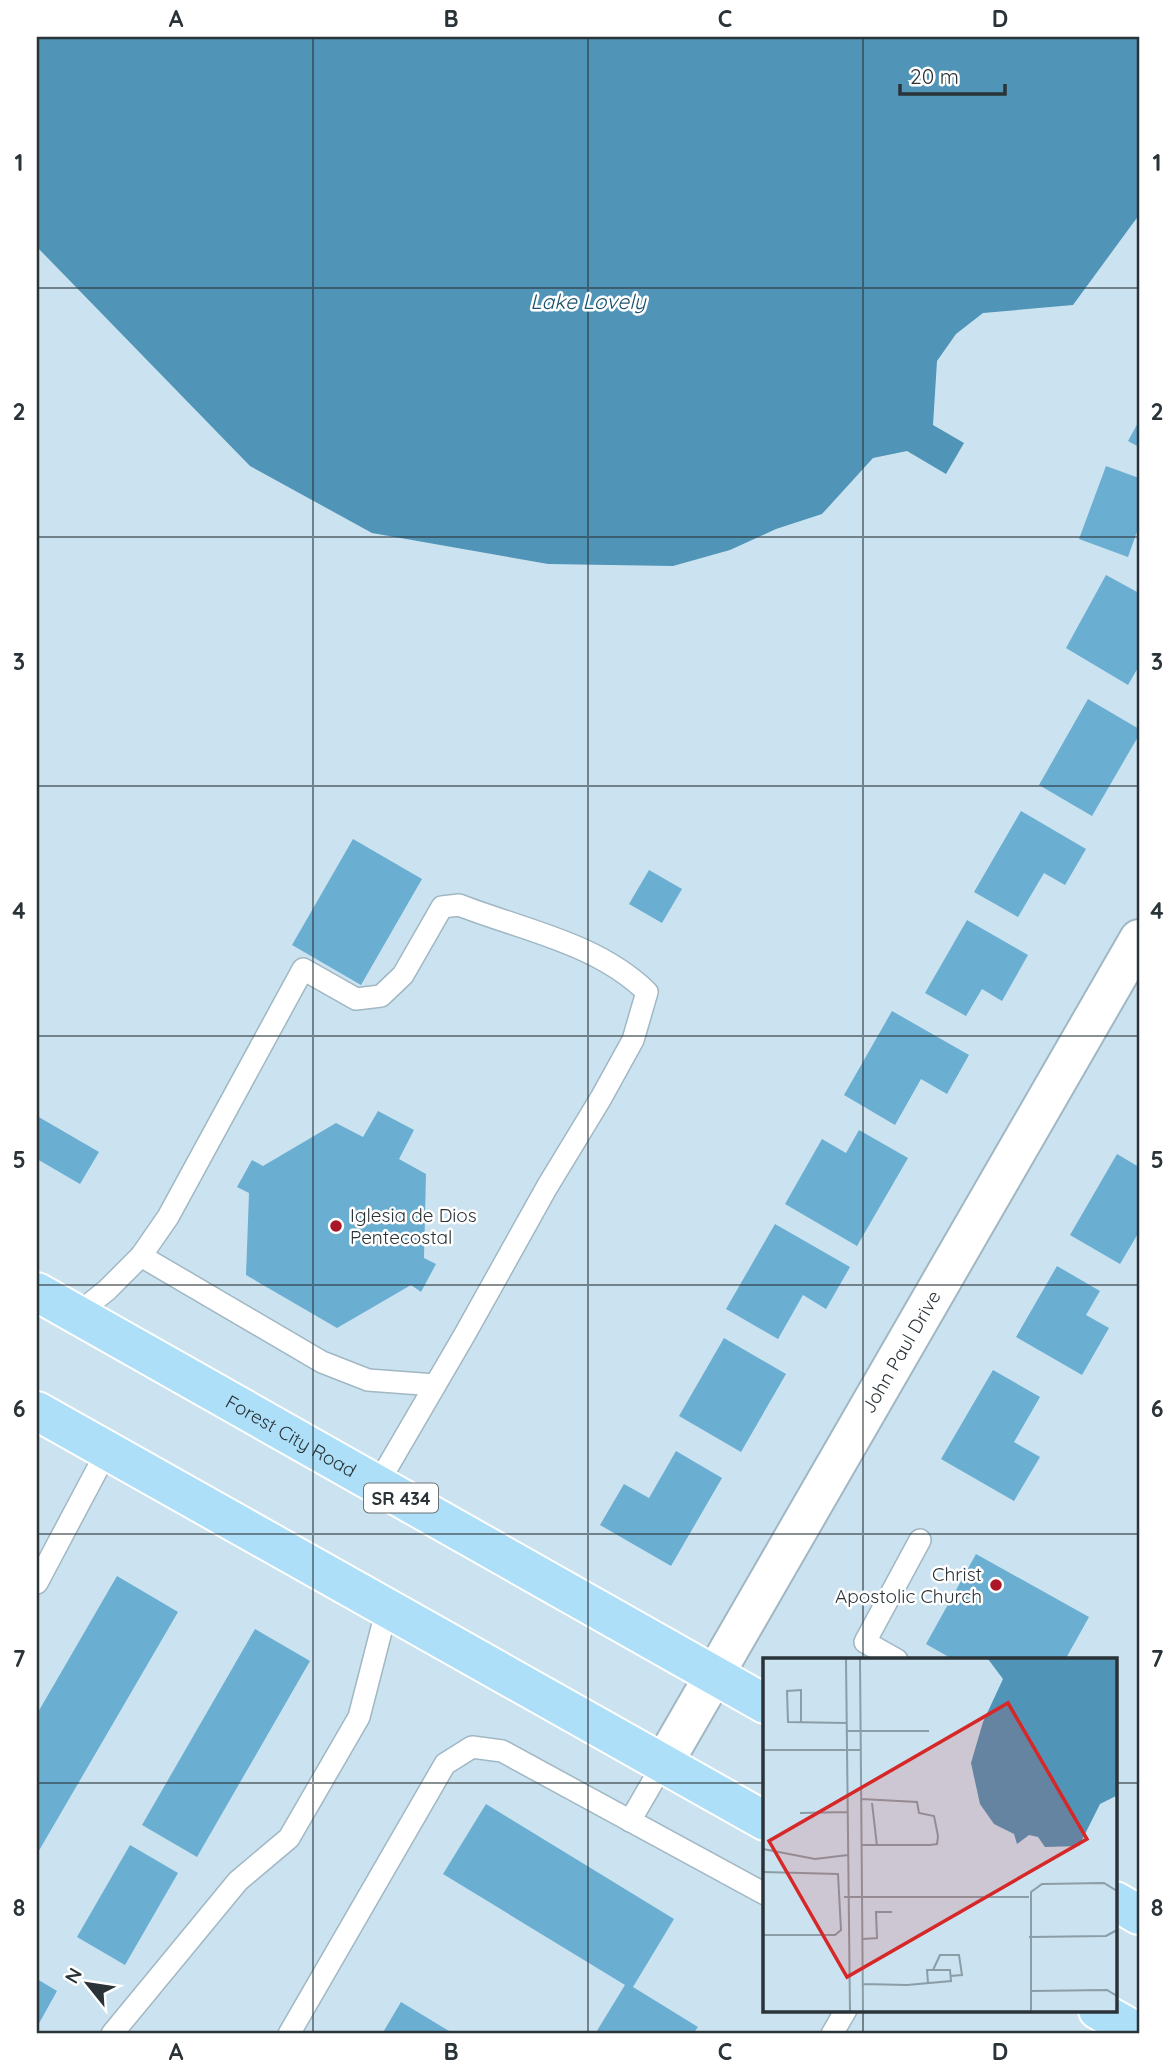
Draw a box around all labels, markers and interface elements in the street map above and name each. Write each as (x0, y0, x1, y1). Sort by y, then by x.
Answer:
text: A (169, 4, 184, 33)
text: B (443, 4, 459, 33)
text: C (718, 4, 732, 33)
text: D (992, 4, 1008, 33)
scale bar (900, 52, 1004, 96)
text: 20 m (910, 63, 959, 89)
text: 1 (15, 148, 23, 177)
text: 1 (1153, 148, 1161, 177)
water label: Lake Lovely (530, 288, 647, 314)
text: 2 (12, 397, 26, 426)
text: 2 (1150, 397, 1164, 426)
text: 3 (13, 647, 25, 676)
text: 3 (1151, 647, 1163, 676)
text: 4 (12, 896, 26, 925)
text: 4 (1150, 896, 1164, 925)
text: 5 (12, 1145, 26, 1174)
text: 5 (1150, 1145, 1164, 1174)
place label: Iglesia de Dios Pentecostal (350, 1203, 477, 1249)
marker: Iglesia de Dios Pentecostal (328, 1218, 344, 1234)
street label: John Paul Drive (856, 1286, 946, 1417)
street label: Forest City Road (222, 1389, 361, 1482)
text: 6 (13, 1394, 25, 1423)
text: 6 (1151, 1394, 1163, 1423)
road number: SR 434 (364, 1484, 438, 1512)
place label: Christ Apostolic Church (835, 1562, 982, 1608)
marker: Christ Apostolic Church (988, 1577, 1004, 1593)
text: 7 (13, 1644, 26, 1673)
text: 7 (1151, 1644, 1164, 1673)
inset map (763, 1658, 1116, 2011)
text: 8 (13, 1893, 25, 1922)
text: 8 (1151, 1893, 1163, 1922)
north arrow (52, 1948, 122, 2018)
text: N (59, 1963, 87, 1988)
text: A (169, 2037, 184, 2066)
text: B (443, 2037, 459, 2066)
text: C (718, 2037, 732, 2066)
text: D (992, 2037, 1008, 2066)

